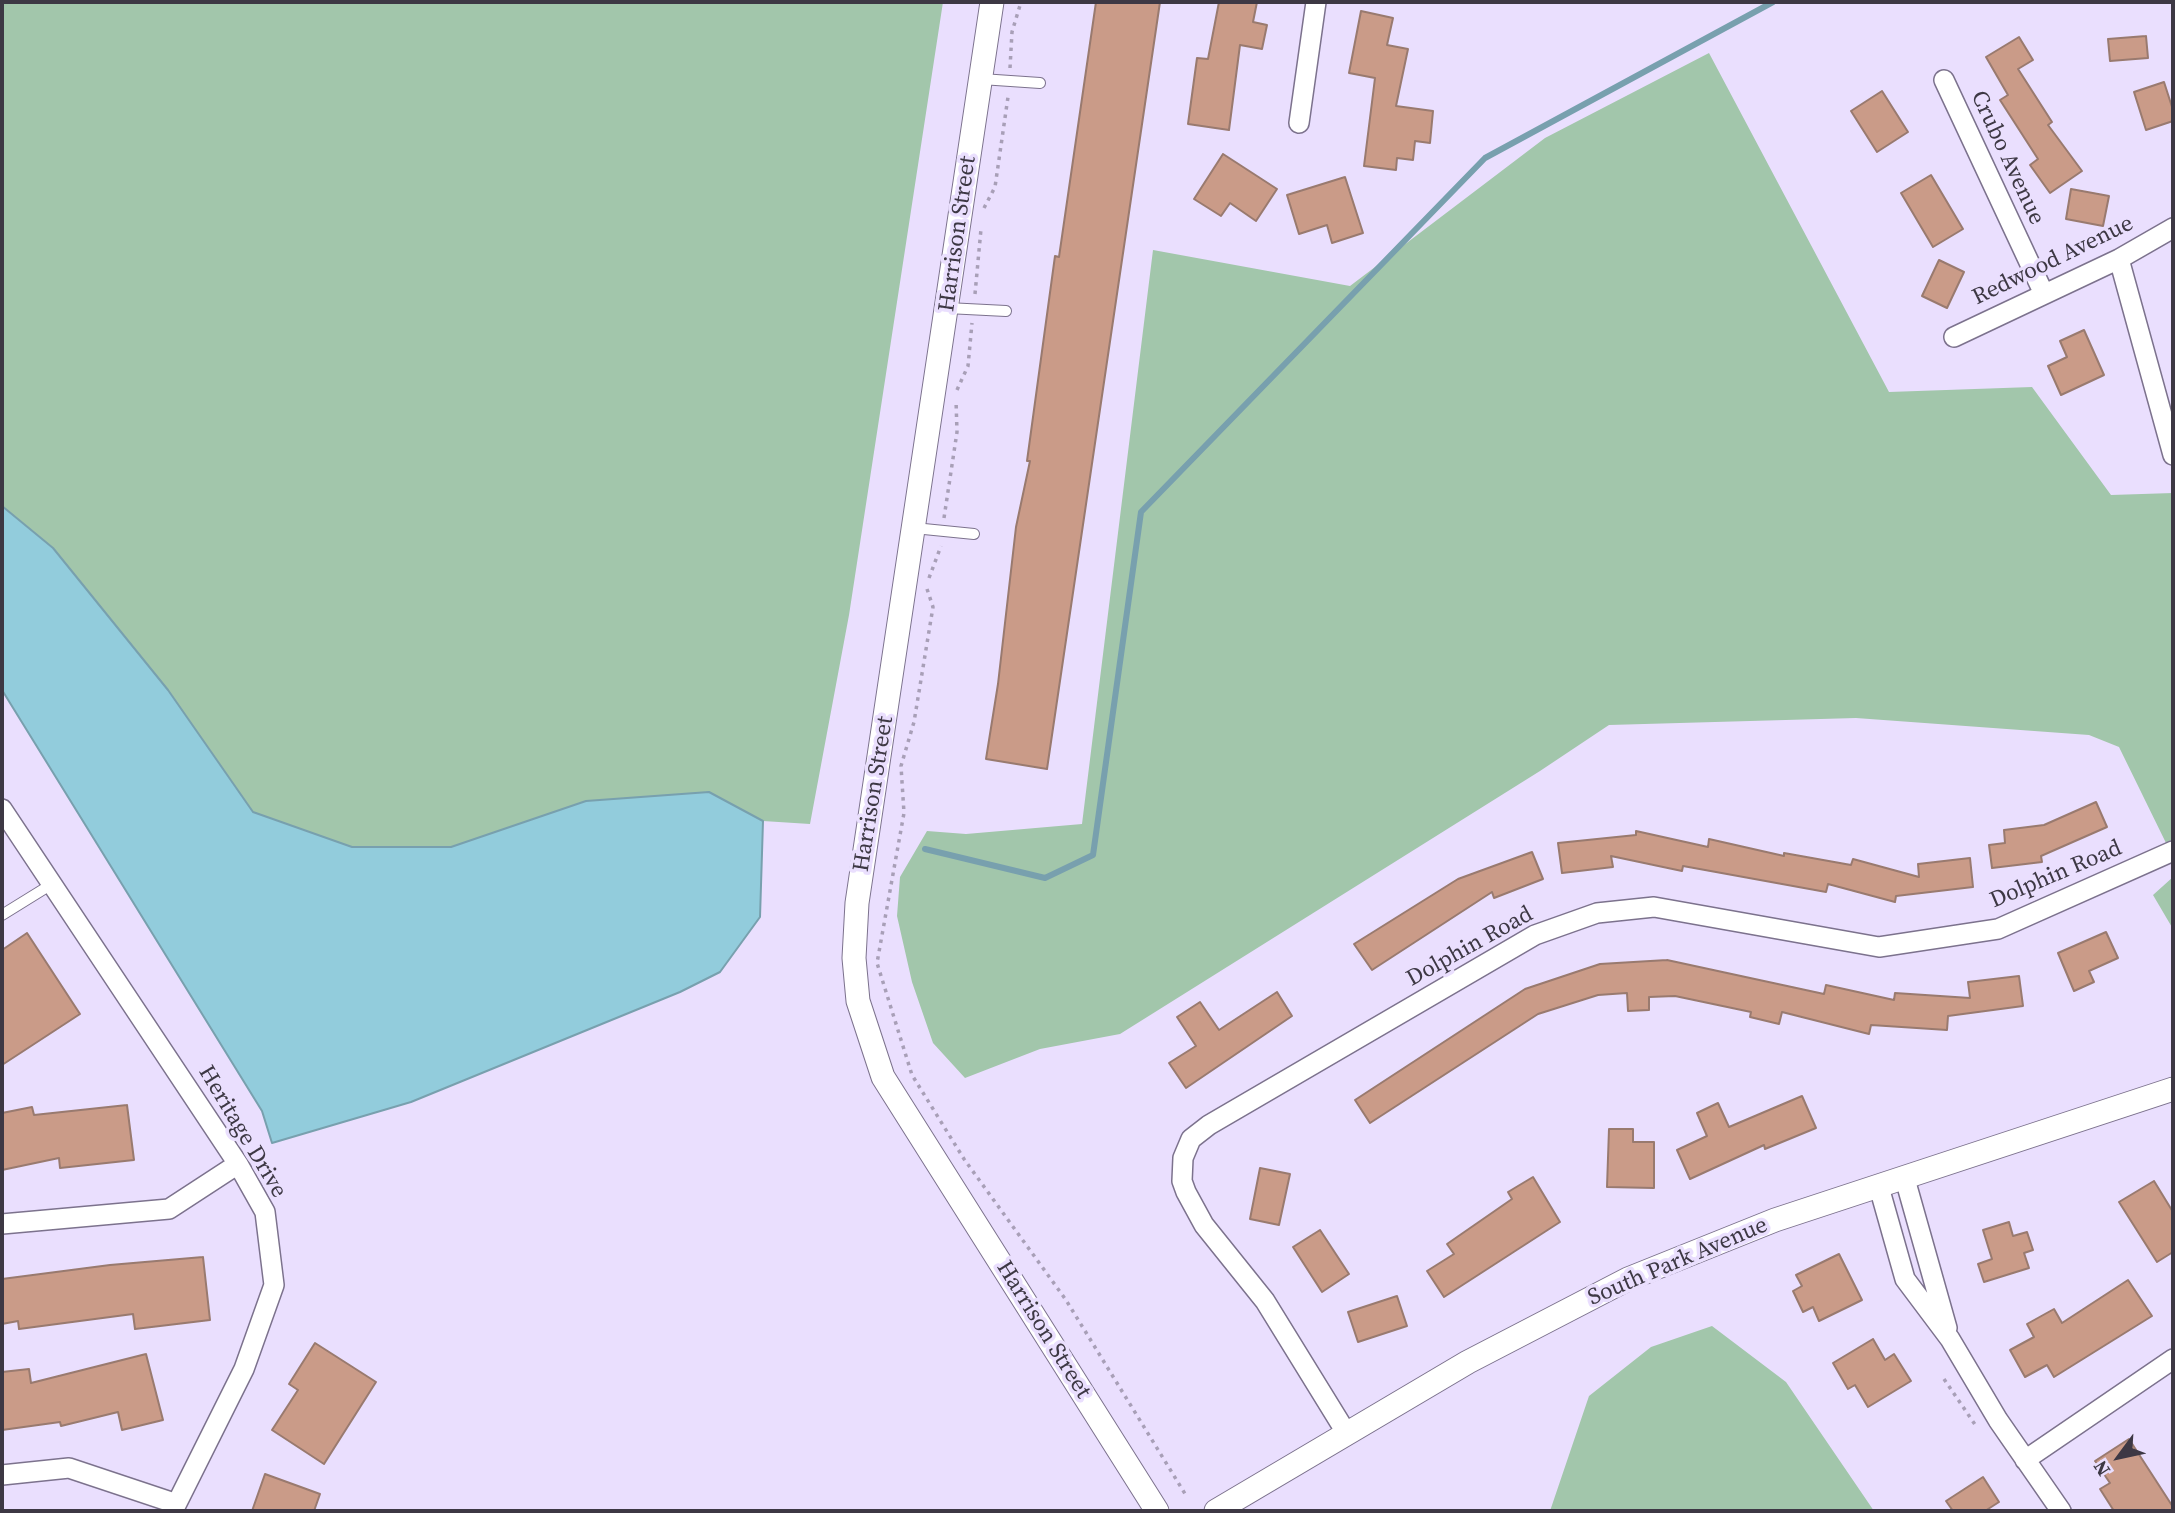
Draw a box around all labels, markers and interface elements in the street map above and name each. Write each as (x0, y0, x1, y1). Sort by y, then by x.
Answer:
street label: Crubo Avenue (1964, 87, 2050, 229)
street label: Harrison Street (933, 154, 983, 314)
street label: Redwood Avenue (1968, 210, 2138, 312)
street label: Harrison Street (848, 714, 900, 874)
street label: Dolphin Road (1986, 835, 2126, 915)
street label: Dolphin Road (1402, 901, 1538, 993)
street label: Heritage Drive (192, 1061, 292, 1203)
street label: South Park Avenue (1584, 1212, 1772, 1312)
street label: Harrison Street (990, 1256, 1096, 1404)
north arrow (2084, 1422, 2154, 1492)
text: N (2087, 1456, 2116, 1481)

